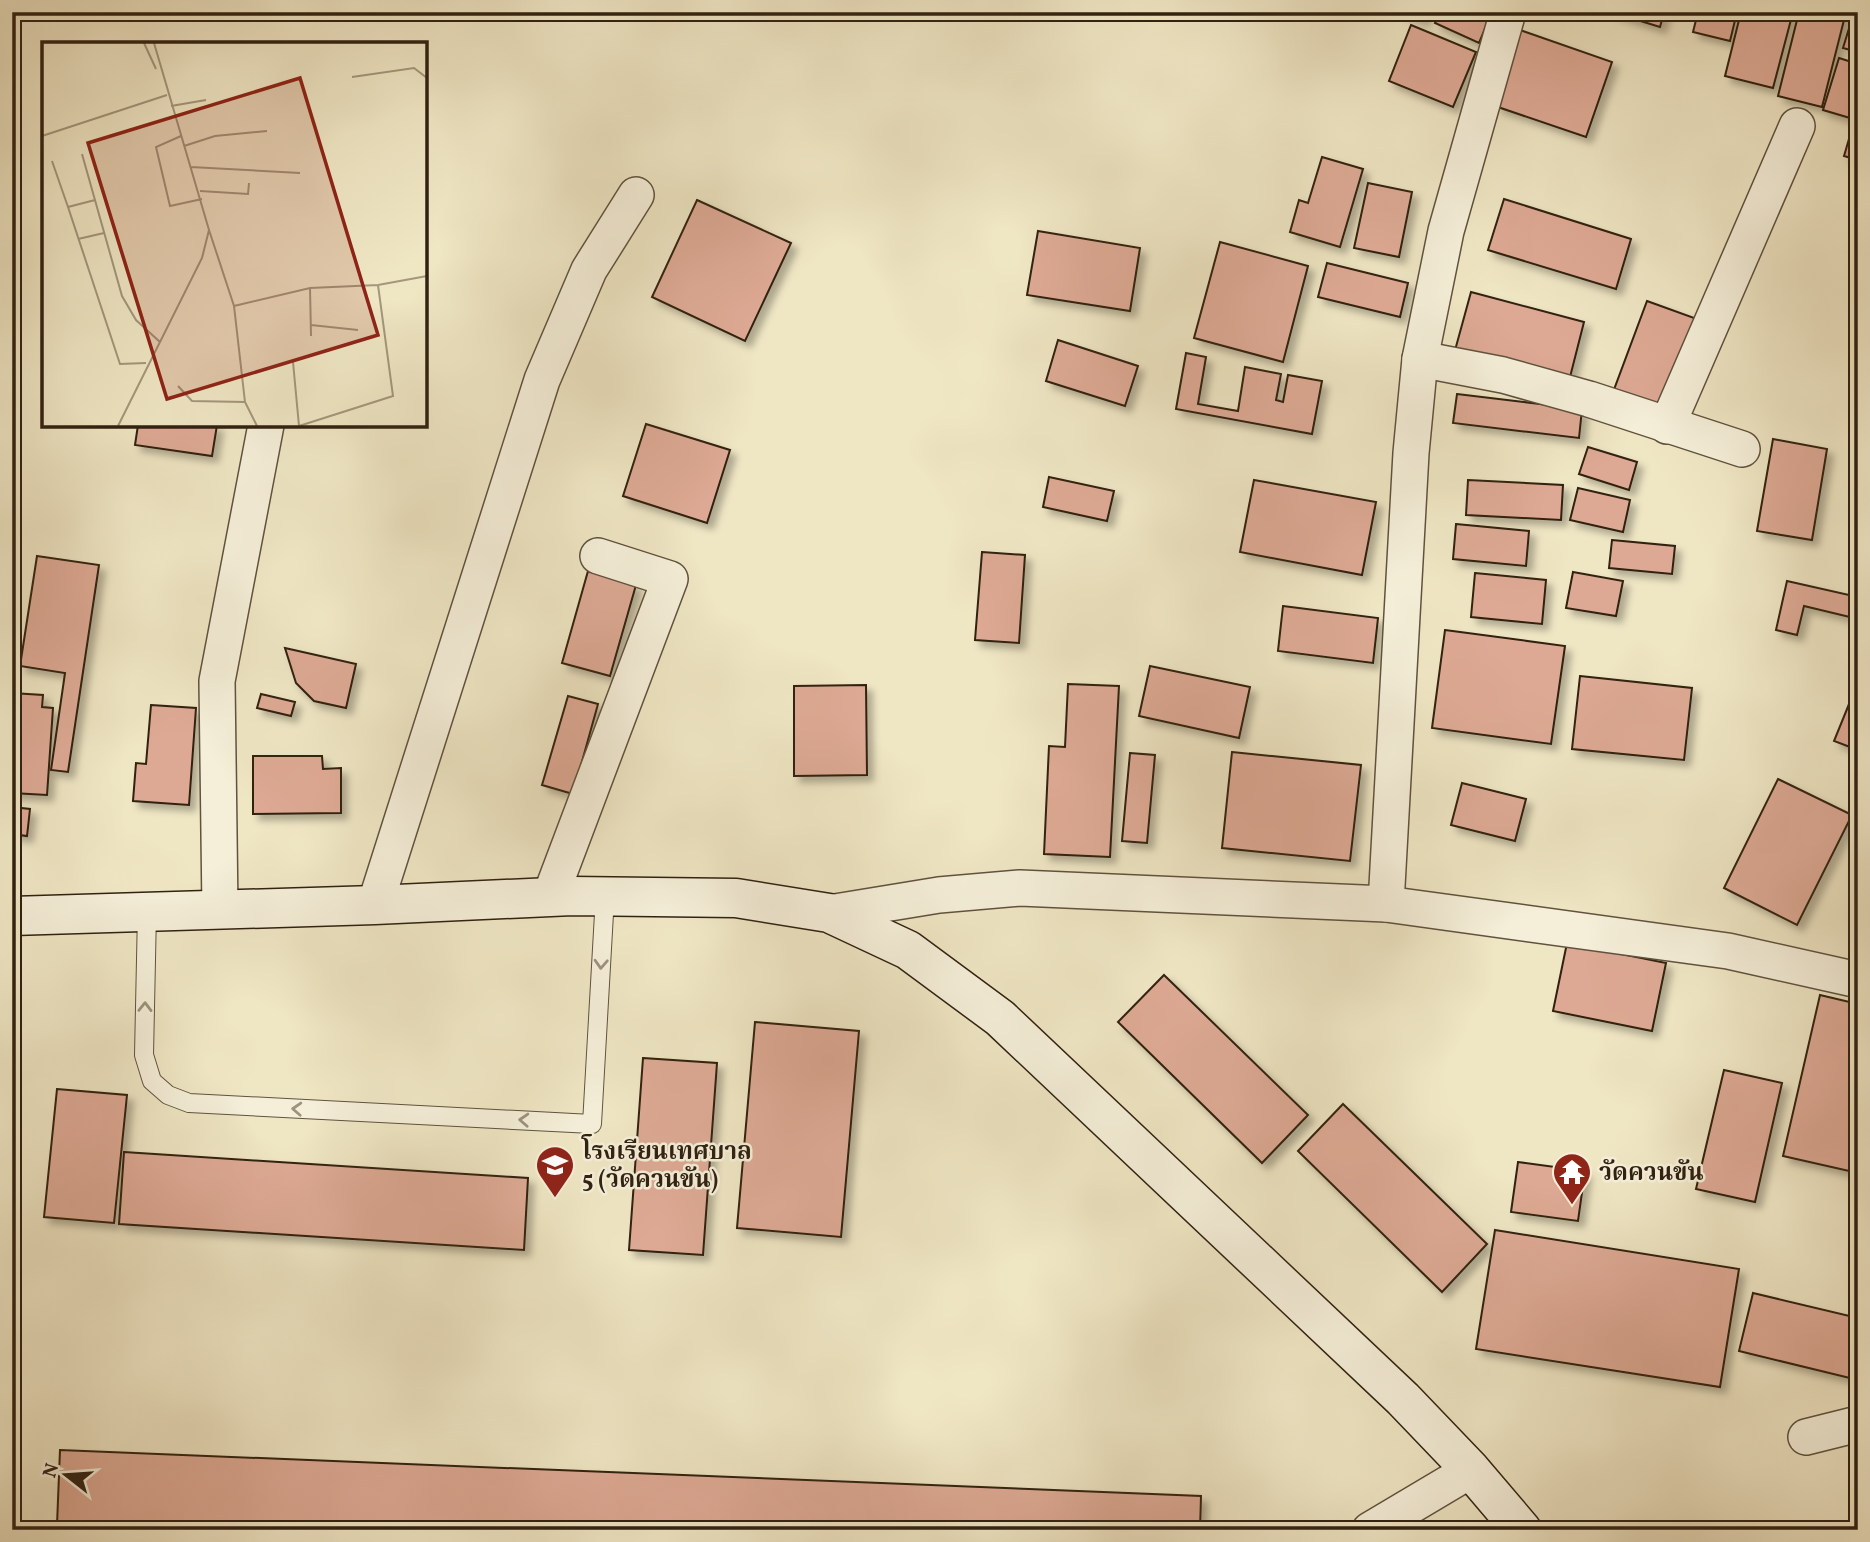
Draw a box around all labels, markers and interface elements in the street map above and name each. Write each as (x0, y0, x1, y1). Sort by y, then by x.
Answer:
inset map (42, 42, 427, 427)
one-way arrow (594, 959, 609, 970)
one-way arrow (138, 1001, 153, 1012)
one-way arrow (291, 1101, 302, 1116)
one-way arrow (519, 1113, 530, 1128)
place label: โรงเรียนเทศบาล 5 (วัดควนขัน) (581, 1134, 752, 1198)
school or university icon: โรงเรียนเทศบาล 5 (วัดควนขัน) (534, 1144, 576, 1199)
temple icon: วัดควนขัน (1551, 1151, 1593, 1206)
place label: วัดควนขัน (1599, 1157, 1704, 1191)
north arrow (32, 1440, 102, 1510)
text: N (37, 1460, 66, 1481)

